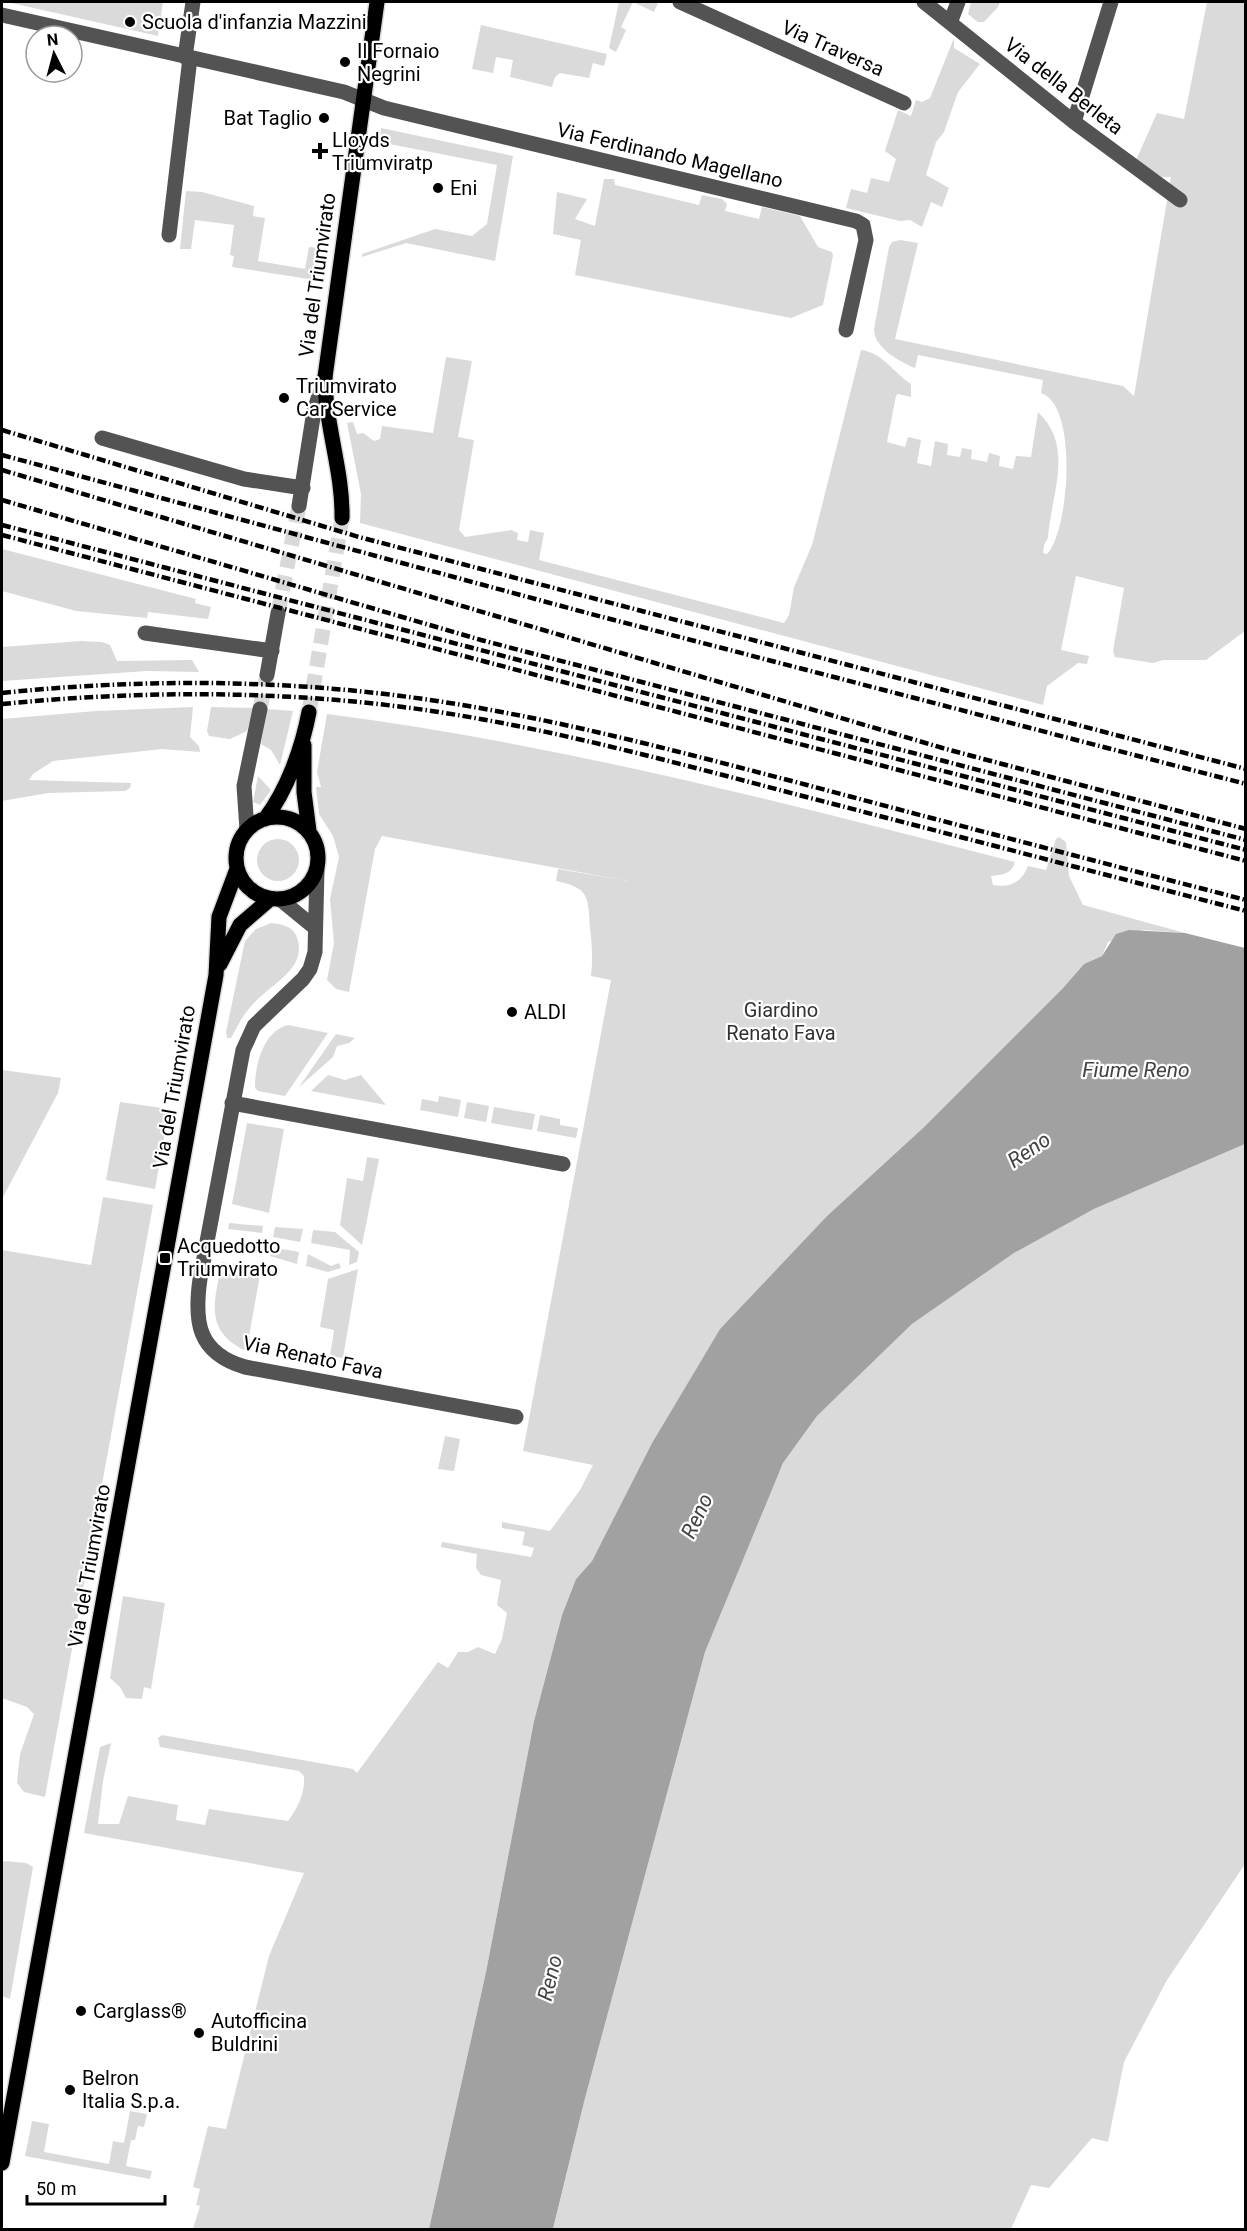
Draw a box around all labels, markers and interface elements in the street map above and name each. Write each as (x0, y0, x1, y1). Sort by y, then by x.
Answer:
place label: Scuola d'infanzia Mazzini (142, 10, 367, 34)
marker: Scuola d'infanzia Mazzini (123, 15, 137, 29)
street label: Via Traversa (778, 15, 888, 81)
north arrow (24, 24, 84, 84)
text: N (46, 30, 59, 50)
street label: Via della Berleta (1000, 32, 1128, 140)
place label: Il Fornaio Negrini (357, 39, 440, 86)
marker: Il Fornaio Negrini (338, 55, 352, 69)
place label: Bat Taglio (223, 106, 312, 130)
marker: Bat Taglio (317, 111, 331, 125)
street label: Via Ferdinando Magellano (555, 117, 785, 193)
place label: Lloyds Triumviratp (332, 128, 433, 175)
marker: Lloyds Triumviratp (313, 144, 327, 158)
place label: Eni (450, 176, 477, 200)
marker: Eni (431, 181, 445, 195)
street label: Via del Triumvirato (294, 191, 340, 359)
place label: Triumvirato Car Service (296, 374, 397, 421)
marker: Triumvirato Car Service (277, 391, 291, 405)
park label: Giardino Renato Fava (726, 998, 836, 1045)
place label: ALDI (524, 1000, 566, 1024)
street label: Via del Triumvirato (148, 1003, 200, 1171)
marker: ALDI (505, 1005, 519, 1019)
water label: Fiume Reno (1082, 1058, 1190, 1082)
water label: Reno (1003, 1127, 1055, 1173)
place label: Acquedotto Triumvirato (177, 1234, 281, 1281)
marker: Acquedotto Triumvirato (158, 1251, 172, 1265)
street label: Via Renato Fava (241, 1330, 385, 1384)
street label: Via del Triumvirato (63, 1482, 115, 1650)
water label: Reno (676, 1490, 718, 1542)
water label: Reno (533, 1953, 567, 2003)
place label: Carglass® (93, 1999, 187, 2023)
marker: Carglass® (74, 2004, 88, 2018)
place label: Autofficina Buldrini (211, 2009, 307, 2056)
marker: Autofficina Buldrini (192, 2026, 206, 2040)
place label: Belron Italia S.p.a. (82, 2066, 180, 2113)
marker: Belron Italia S.p.a. (63, 2083, 77, 2097)
scale bar (27, 2168, 165, 2206)
text: 50 m (36, 2178, 76, 2199)

